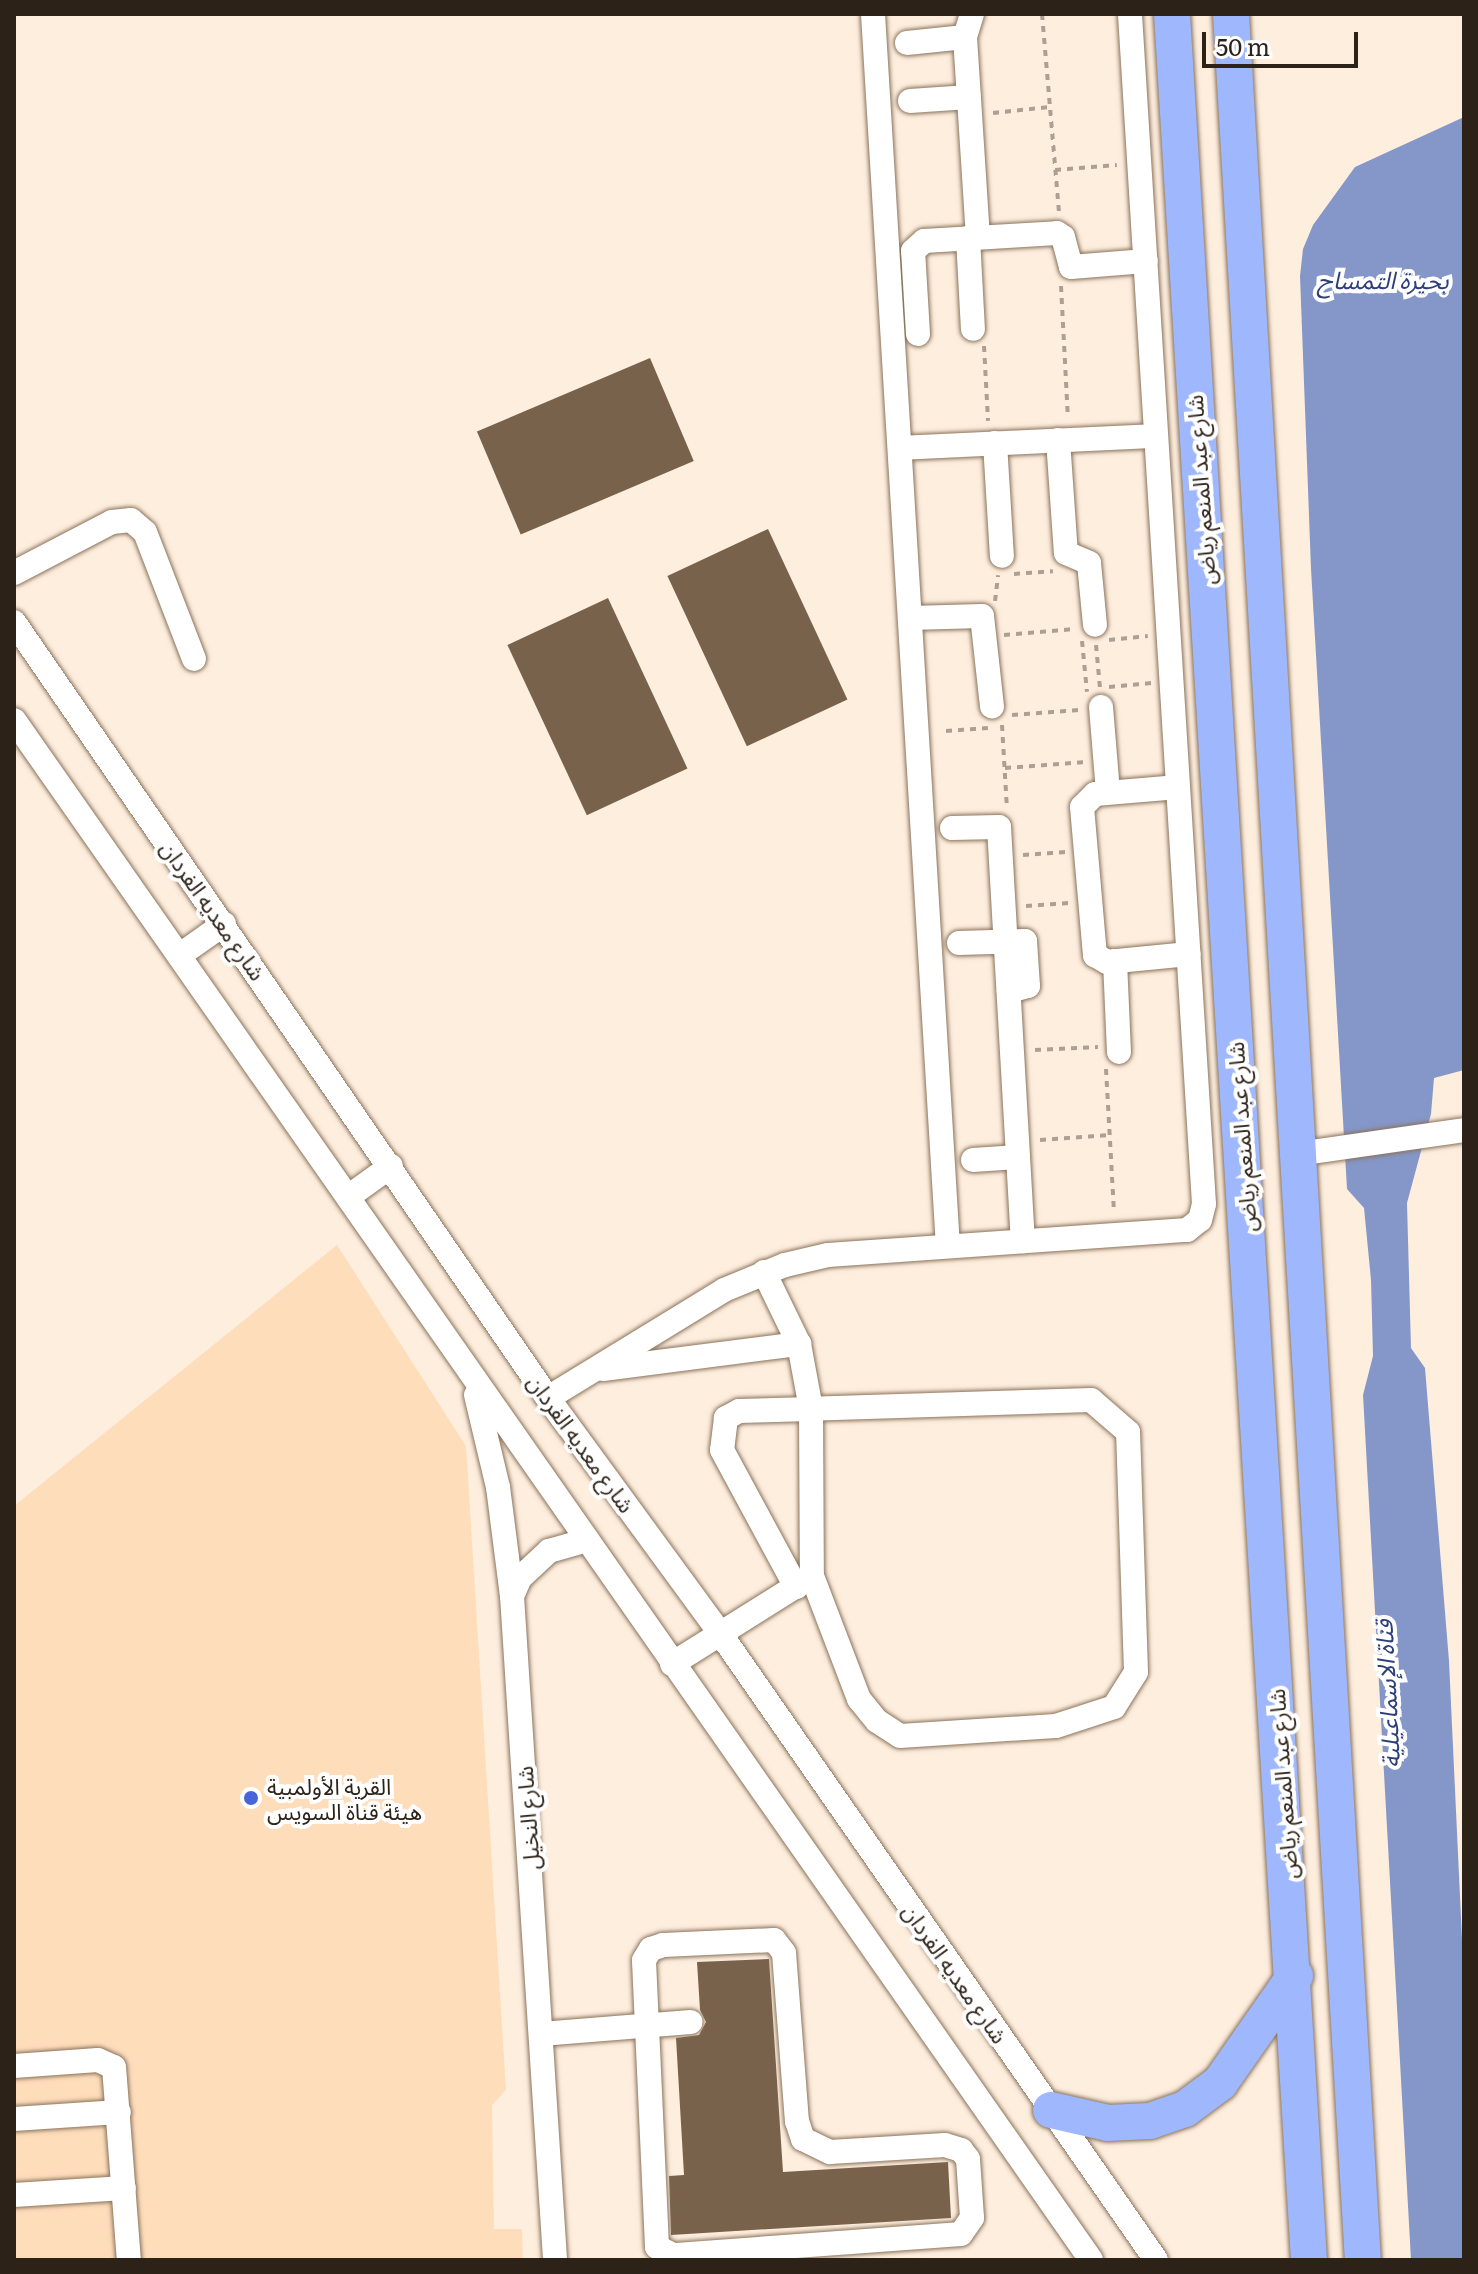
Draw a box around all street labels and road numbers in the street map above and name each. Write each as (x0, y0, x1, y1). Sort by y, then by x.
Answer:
street label: شارع عبد المنعم رياض (1180, 394, 1220, 586)
street label: شارع معديه الفردان (156, 835, 272, 985)
street label: شارع عبد المنعم رياض (1221, 1041, 1261, 1233)
street label: شارع معديه الفردان (523, 1369, 641, 1517)
street label: شارع عبد المنعم رياض (1262, 1688, 1302, 1880)
street label: شارع النخيل (510, 1765, 544, 1871)
street label: شارع معديه الفردان (898, 1898, 1014, 2048)

